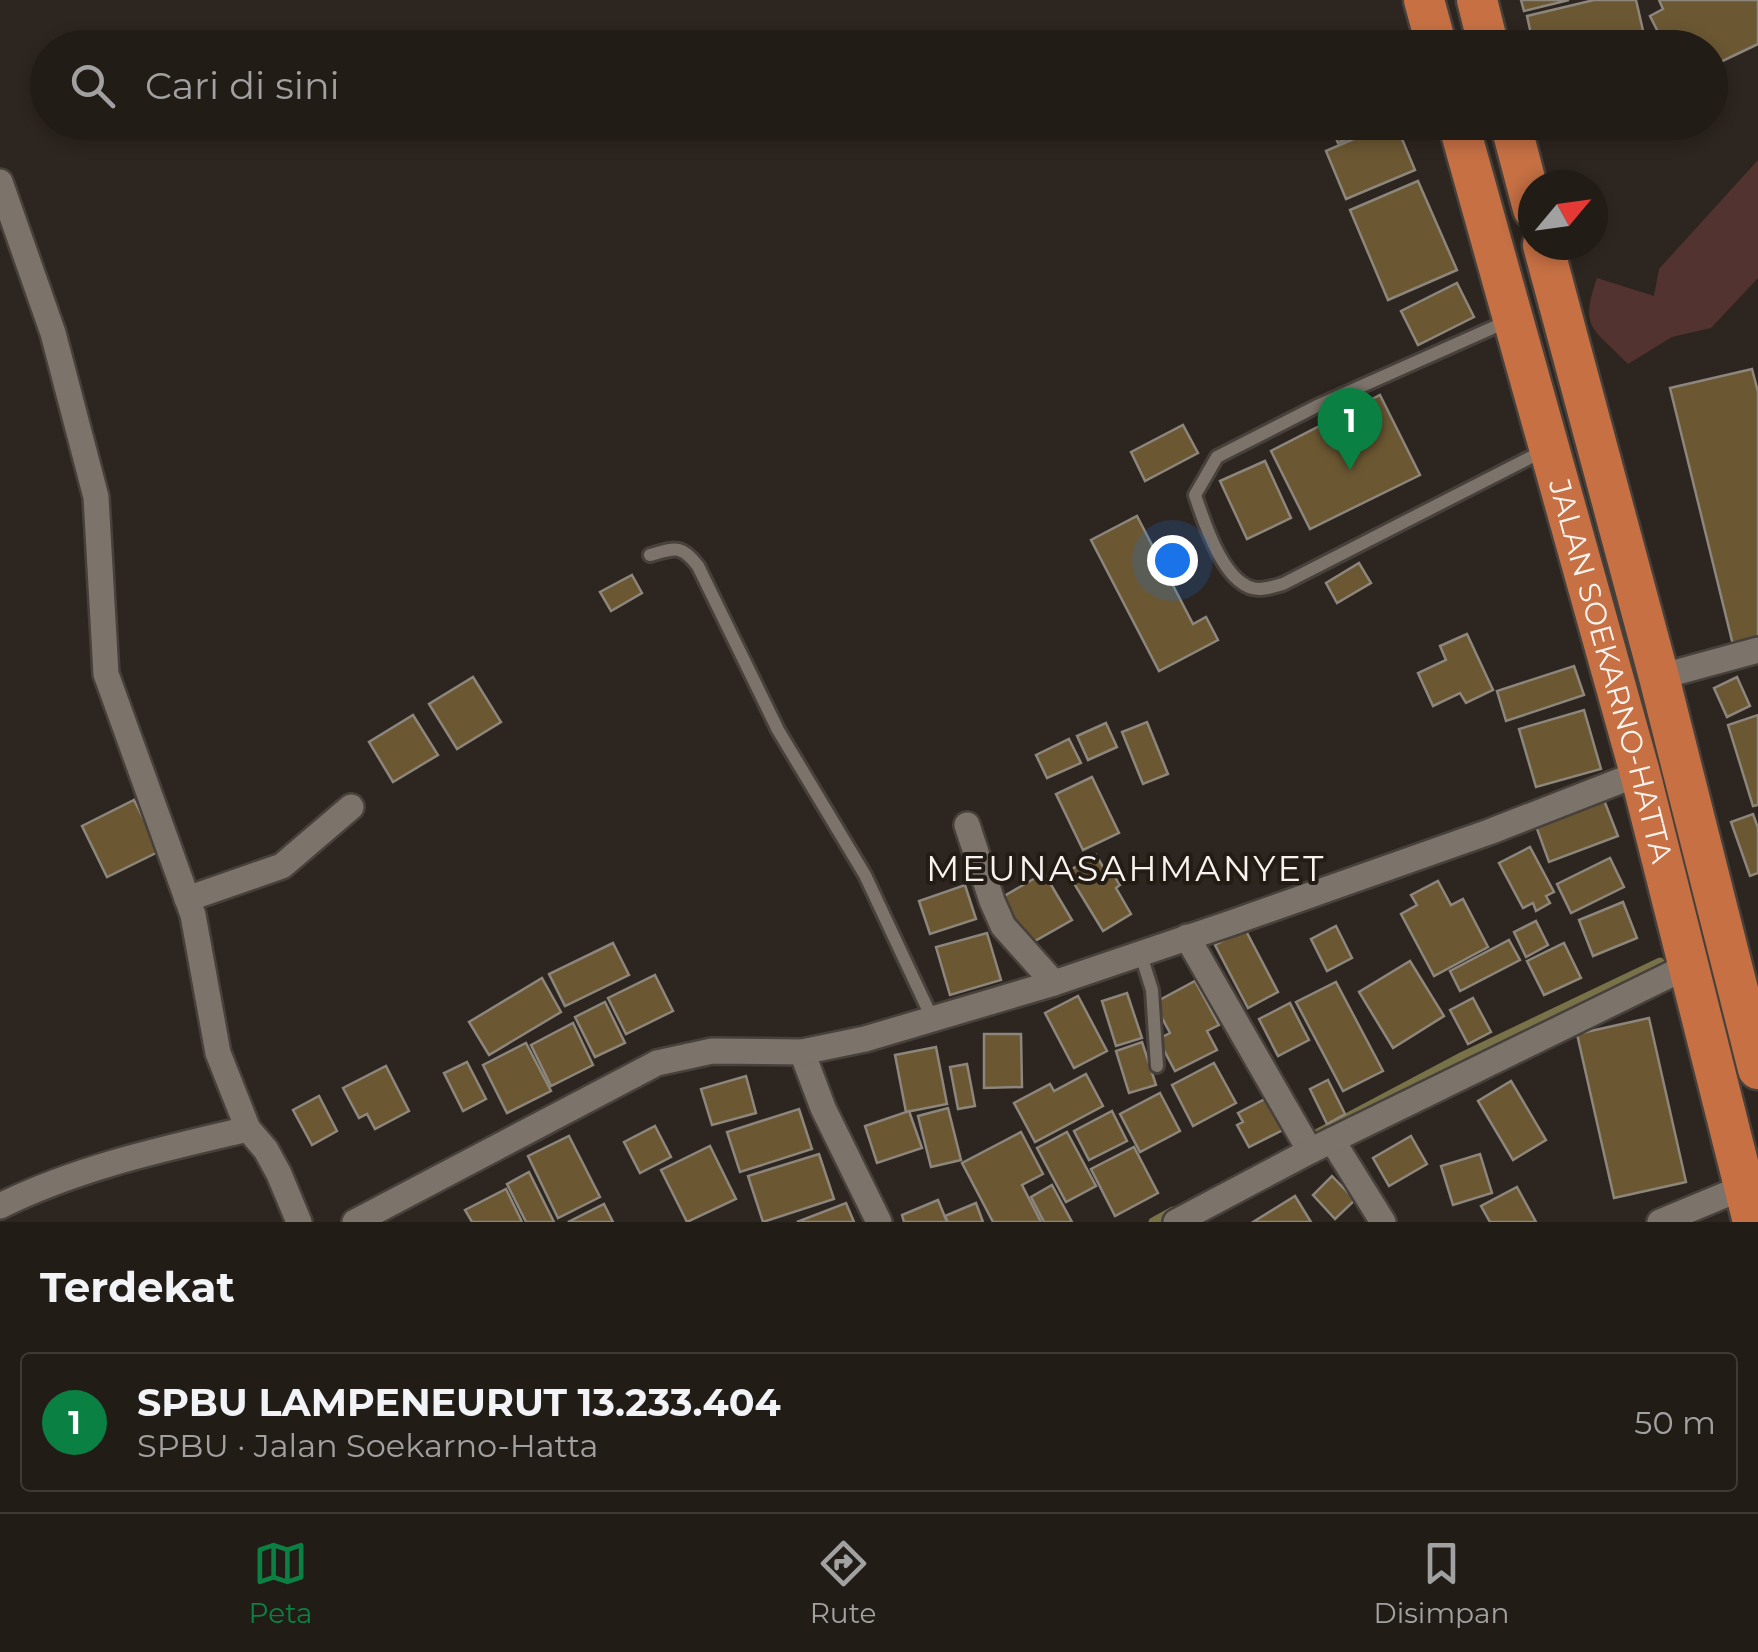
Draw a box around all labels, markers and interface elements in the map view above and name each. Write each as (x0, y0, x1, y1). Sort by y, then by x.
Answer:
search box (30, 30, 1728, 140)
icon: search (65, 58, 120, 113)
text: Cari di sini (145, 62, 340, 109)
north arrow (1518, 170, 1608, 260)
pin: 1 (1318, 388, 1382, 470)
street label: JALAN SOEKARNO-HATTA (1541, 474, 1681, 867)
your location (1147, 535, 1198, 586)
district label: MEUNASAHMANYET (926, 847, 1326, 890)
text: Terdekat (40, 1261, 235, 1313)
text: SPBU LAMPENEURUT 13.233.404 (137, 1379, 781, 1426)
text: 1 (68, 1403, 81, 1442)
text: 50 m (1634, 1403, 1716, 1442)
text: SPBU · Jalan Soekarno-Hatta (137, 1426, 598, 1465)
tab: Peta (249, 1536, 313, 1630)
tab: Rute (810, 1536, 876, 1630)
tab: Disimpan (1374, 1536, 1509, 1630)

